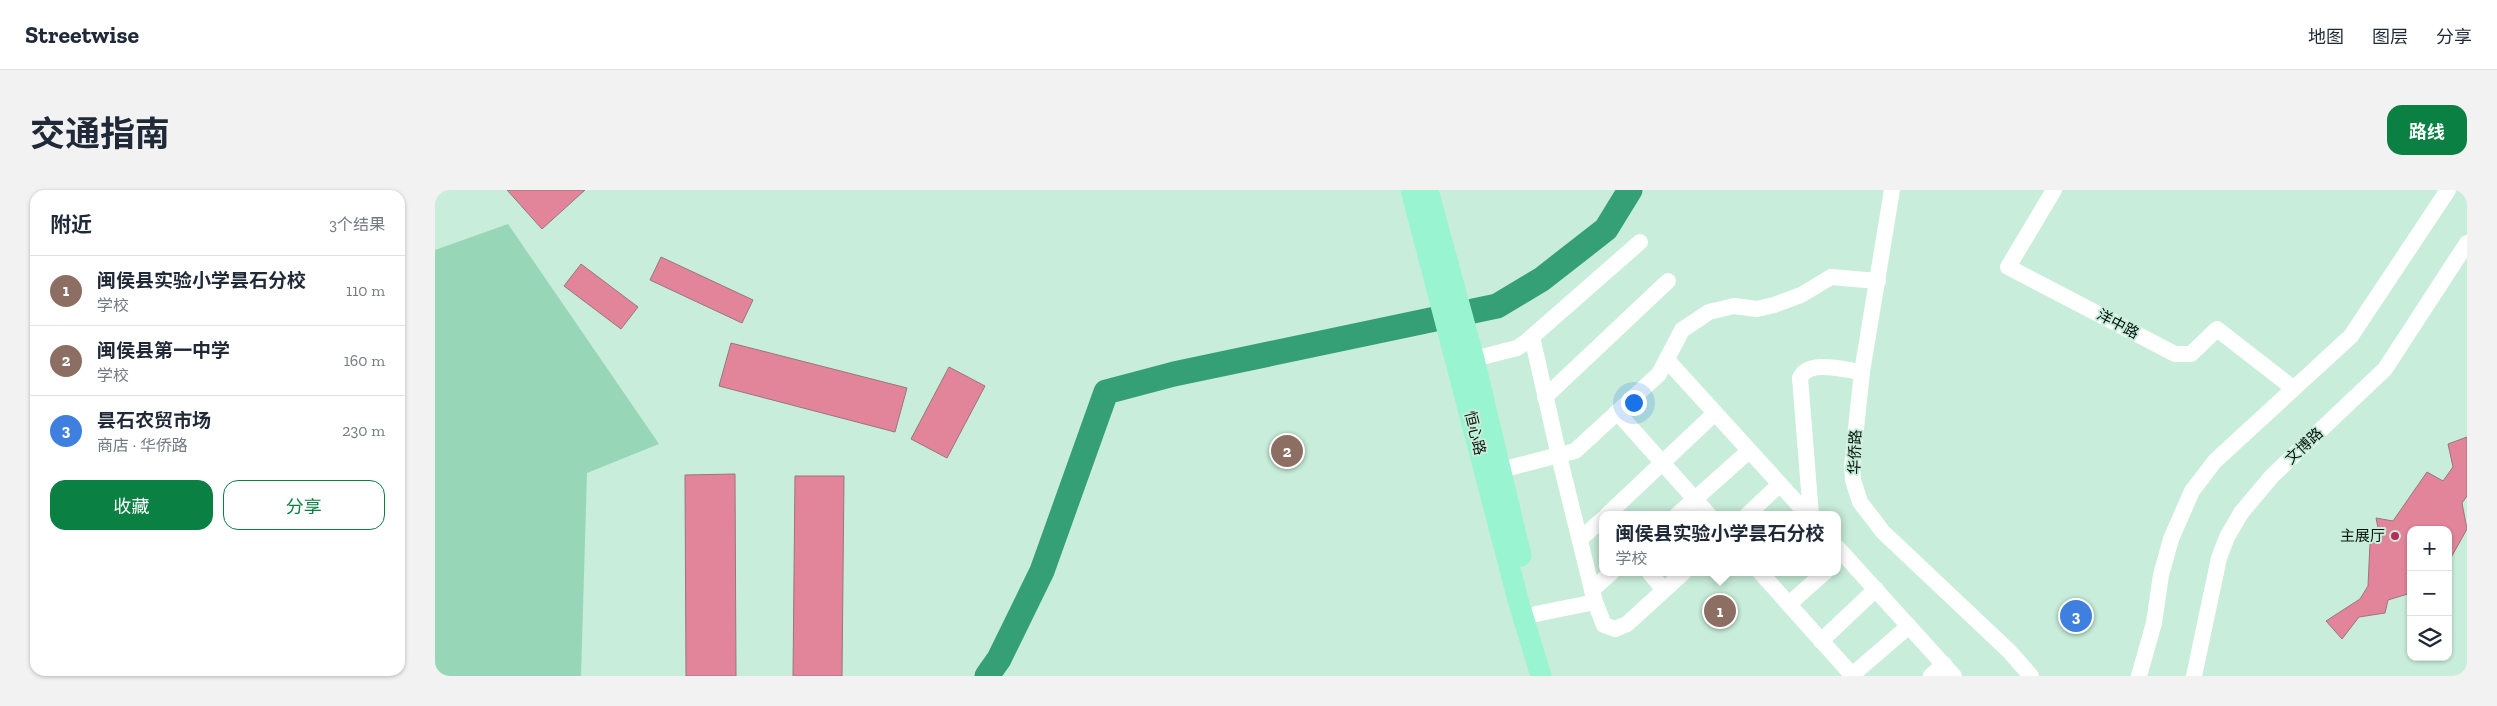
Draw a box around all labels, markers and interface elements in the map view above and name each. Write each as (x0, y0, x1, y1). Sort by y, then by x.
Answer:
text: Streetwise (25, 20, 139, 49)
text: 地图 (2308, 26, 2344, 48)
text: 图层 (2372, 26, 2408, 48)
text: 分享 (2436, 26, 2472, 48)
button: 路线 (2387, 105, 2467, 155)
text: 交通指南 (30, 113, 170, 155)
text: 附近 (50, 212, 92, 237)
text: 3个结果 (329, 215, 385, 234)
text: 闽侯县实验小学昙石分校 (97, 269, 306, 292)
text: 1 (63, 281, 69, 300)
text: 110 m (346, 281, 385, 300)
text: 学校 (97, 296, 129, 315)
street label: 洋中路 (2094, 305, 2142, 343)
text: 闽侯县第一中学 (97, 339, 230, 362)
text: 2 (62, 351, 70, 370)
text: 160 m (344, 351, 385, 370)
text: 学校 (97, 366, 129, 385)
your location (1621, 390, 1647, 416)
text: 昙石农贸市场 (97, 409, 211, 432)
street label: 恒心路 (1461, 409, 1489, 457)
text: 3 (62, 421, 70, 440)
text: 230 m (342, 421, 385, 440)
street label: 文博路 (2281, 424, 2327, 468)
street label: 华侨路 (1845, 429, 1865, 475)
pin: 2 (1271, 432, 1303, 470)
text: 商店 · 华侨路 (97, 436, 188, 455)
button: 收藏 (50, 480, 213, 530)
button: 分享 (223, 480, 385, 530)
popup (1599, 511, 1841, 576)
text: 闽侯县实验小学昙石分校 (1615, 522, 1825, 545)
map controls (2407, 526, 2452, 661)
button: + (2407, 526, 2452, 571)
place label: 主展厅 (2340, 527, 2385, 545)
marker: 主展厅 (2389, 530, 2401, 542)
text: 学校 (1615, 549, 1648, 568)
button: − (2407, 571, 2452, 616)
pin: 1 (1704, 592, 1736, 630)
pin: 3 (2060, 597, 2092, 635)
button: layers (2407, 616, 2452, 661)

